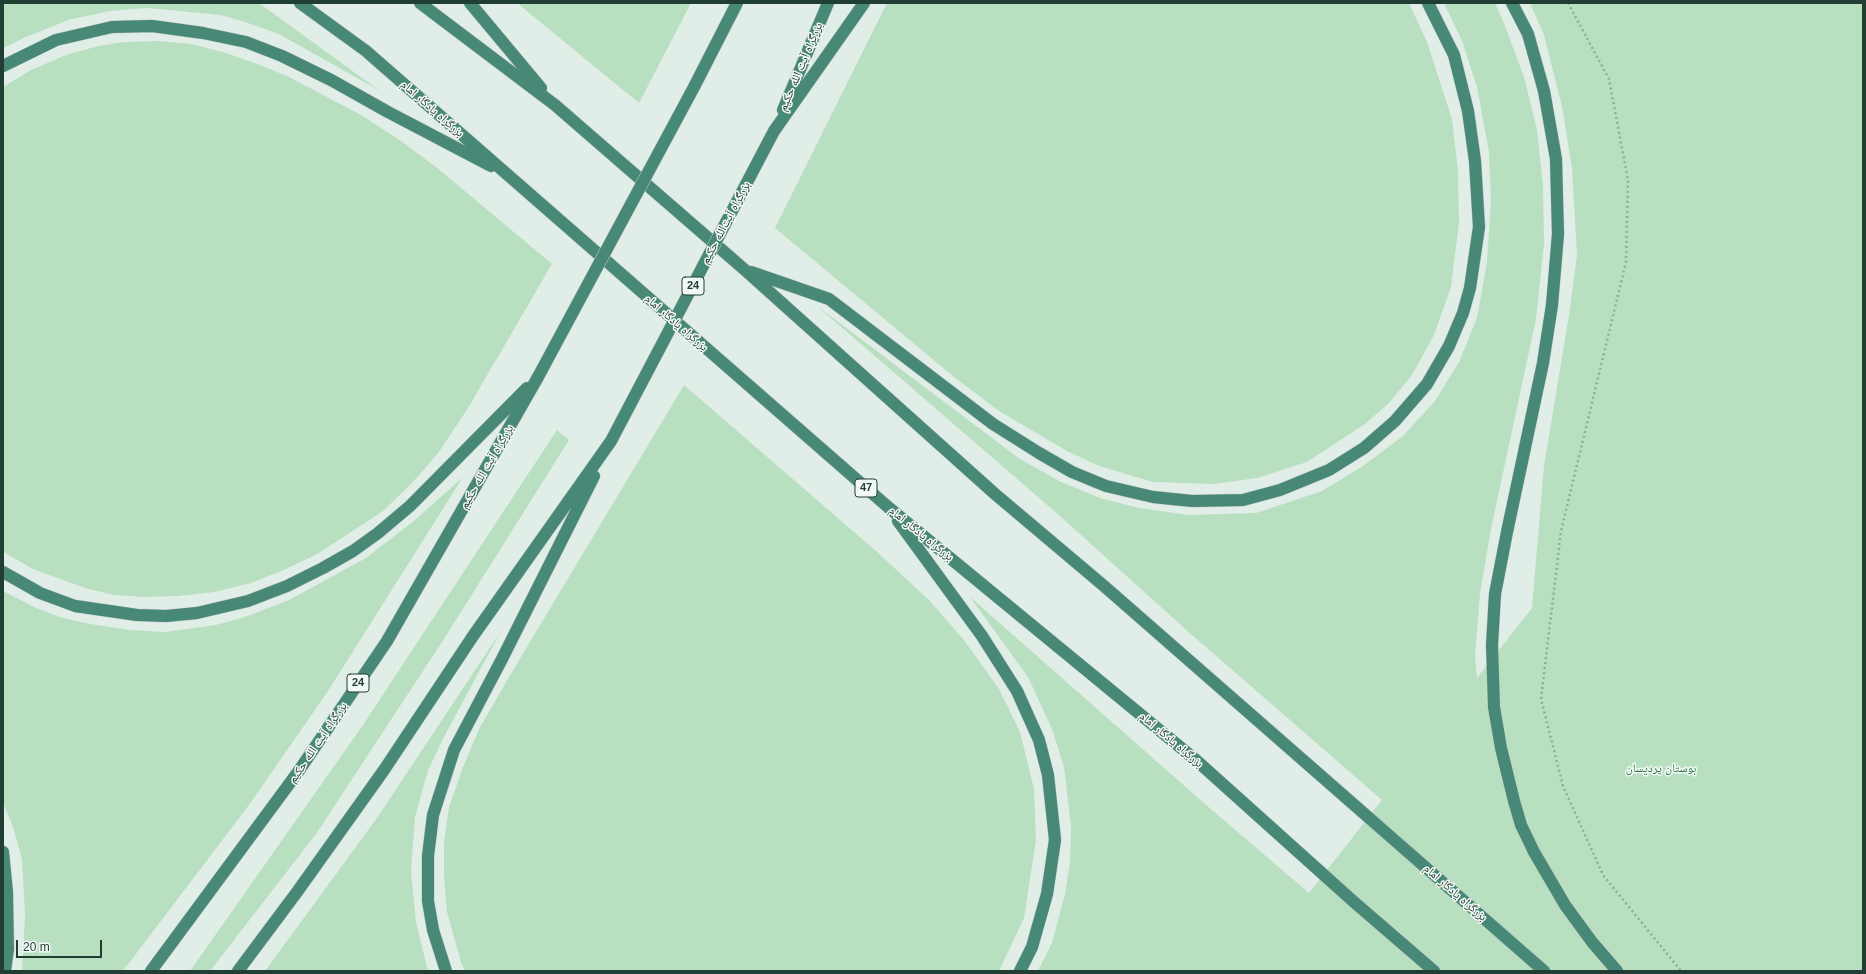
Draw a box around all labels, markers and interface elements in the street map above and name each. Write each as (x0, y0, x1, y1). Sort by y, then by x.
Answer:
street label: بزرگراه آیت الله حکیم (776, 21, 826, 113)
street label: بزرگراه یادگار امام (397, 78, 467, 140)
street label: بزرگراه آیت‌الله حکیم (698, 179, 754, 267)
road number: 24 (682, 277, 704, 295)
street label: بزرگراه یادگار امام (641, 292, 711, 354)
street label: بزرگراه آیت الله حکیم (457, 422, 517, 512)
road number: 47 (855, 479, 877, 497)
street label: بزرگراه یادگار امام (886, 504, 956, 564)
road number: 24 (347, 674, 369, 692)
street label: بزرگراه آیت الله حکیم (286, 700, 350, 786)
street label: بزرگراه یادگار امام (1136, 709, 1206, 771)
park label: بوستان پردیسان (1626, 762, 1696, 776)
street label: بزرگراه یادگار امام (1420, 862, 1490, 924)
scale bar (18, 932, 104, 958)
text: 20 m (23, 940, 50, 954)

